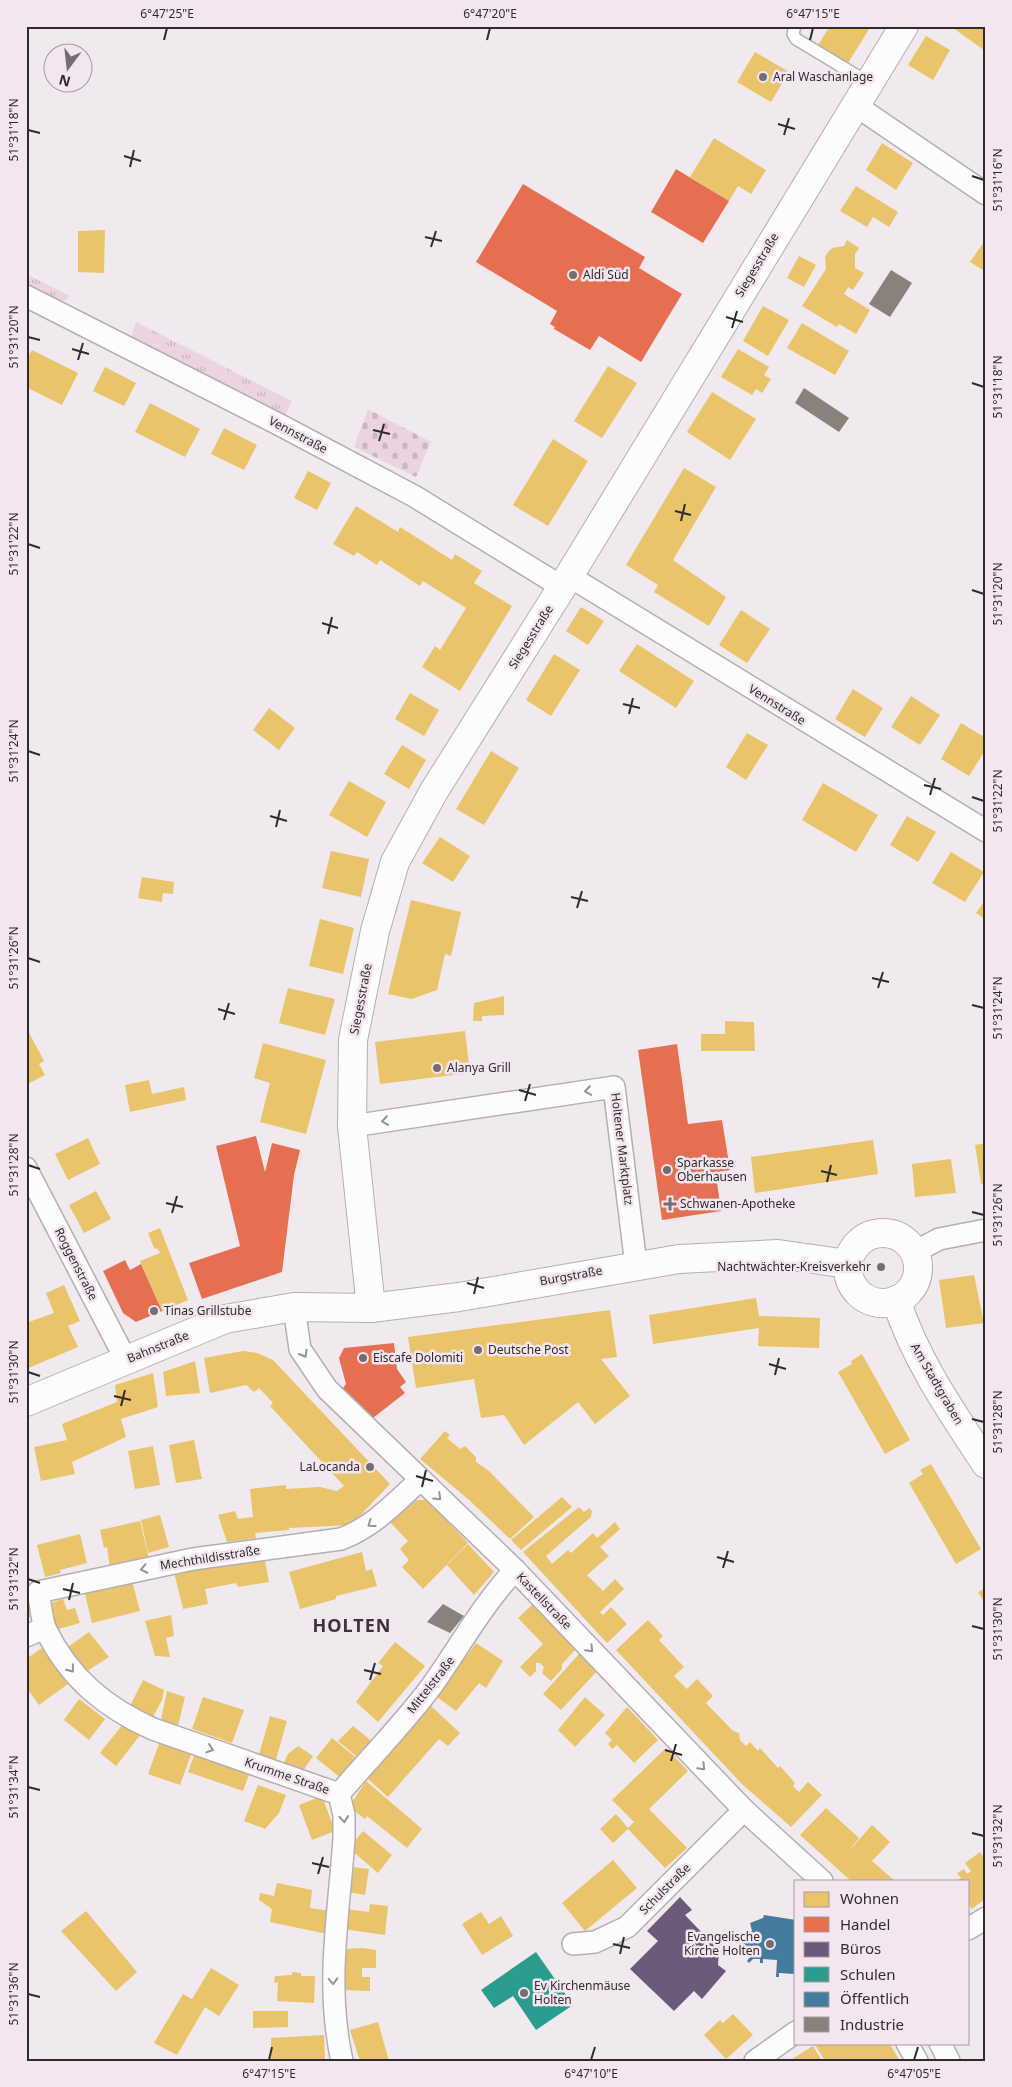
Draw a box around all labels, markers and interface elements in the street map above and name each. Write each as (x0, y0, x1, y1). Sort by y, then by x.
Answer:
text: 6°47'25"E (140, 5, 194, 22)
text: 6°47'20"E (463, 5, 517, 22)
text: 6°47'15"E (786, 5, 840, 22)
north arrow (42, 42, 92, 92)
place label: Aral Waschanlage (773, 68, 873, 85)
text: N (57, 70, 72, 92)
marker: Aral Waschanlage (757, 71, 769, 83)
text: 51°31'18"N (5, 98, 22, 162)
text: 51°31'16"N (989, 148, 1006, 212)
street label: Siegesstraße (731, 229, 783, 300)
place label: Aldi Süd (583, 266, 629, 283)
marker: Aldi Süd (567, 269, 579, 281)
text: 51°31'20"N (5, 305, 22, 369)
text: 51°31'18"N (989, 355, 1006, 419)
street label: Vennstraße (266, 412, 331, 457)
text: 51°31'22"N (5, 512, 22, 576)
text: 51°31'20"N (989, 562, 1006, 626)
street label: Siegesstraße (504, 601, 557, 672)
street label: Vennstraße (745, 680, 809, 729)
text: 51°31'24"N (5, 719, 22, 783)
text: 51°31'22"N (989, 769, 1006, 833)
text: 51°31'26"N (5, 926, 22, 990)
street label: Siegesstraße (345, 962, 376, 1036)
text: 51°31'24"N (989, 976, 1006, 1040)
place label: Alanya Grill (447, 1059, 511, 1076)
marker: Alanya Grill (431, 1062, 443, 1074)
one-way arrow (583, 1085, 591, 1096)
street label: Holtener Marktplatz (607, 1092, 638, 1206)
one-way arrow (381, 1115, 390, 1125)
text: 51°31'28"N (5, 1133, 22, 1197)
place label: Sparkasse Oberhausen (677, 1154, 747, 1185)
marker: Sparkasse Oberhausen (661, 1164, 673, 1176)
text: 51°31'26"N (989, 1183, 1006, 1247)
place label: Schwanen-Apotheke (680, 1195, 796, 1212)
marker: Schwanen-Apotheke (664, 1198, 676, 1210)
street label: Roggenstraße (51, 1224, 102, 1303)
place label: Nachtwächter-Kreisverkehr (717, 1258, 871, 1275)
marker: Nachtwächter-Kreisverkehr (875, 1261, 887, 1273)
street label: Burgstraße (538, 1262, 604, 1289)
place label: Tinas Grillstube (164, 1302, 252, 1319)
marker: Tinas Grillstube (148, 1305, 160, 1317)
street label: Bahnstraße (124, 1326, 191, 1367)
text: 51°31'30"N (5, 1340, 22, 1404)
street label: Am Stadtgraben (907, 1340, 968, 1428)
place label: Deutsche Post (488, 1341, 569, 1358)
marker: Deutsche Post (472, 1344, 484, 1356)
one-way arrow (298, 1348, 308, 1357)
place label: Eiscafe Dolomiti (373, 1349, 463, 1366)
marker: Eiscafe Dolomiti (357, 1352, 369, 1364)
text: 51°31'28"N (989, 1390, 1006, 1454)
place label: LaLocanda (299, 1458, 360, 1475)
marker: LaLocanda (364, 1461, 376, 1473)
one-way arrow (433, 1491, 442, 1500)
one-way arrow (367, 1518, 377, 1527)
street label: Mechthildisstraße (159, 1541, 261, 1574)
text: 51°31'32"N (5, 1547, 22, 1611)
one-way arrow (140, 1563, 149, 1574)
street label: Kastellstraße (513, 1568, 576, 1633)
text: 51°31'30"N (989, 1597, 1006, 1661)
district label: HOLTEN (313, 1613, 391, 1637)
one-way arrow (584, 1644, 593, 1653)
street label: Mittelstraße (403, 1652, 458, 1717)
one-way arrow (66, 1663, 74, 1672)
one-way arrow (205, 1743, 213, 1753)
street label: Krumme Straße (242, 1753, 332, 1798)
text: 51°31'34"N (5, 1755, 22, 1819)
one-way arrow (696, 1761, 705, 1770)
text: 51°31'32"N (989, 1804, 1006, 1868)
one-way arrow (338, 1815, 349, 1823)
street label: Schulstraße (635, 1859, 694, 1918)
legend (794, 1880, 970, 2044)
text: Wohnen (840, 1888, 899, 1908)
text: Handel (840, 1914, 890, 1934)
place label: Evangelische Kirche Holten (684, 1928, 760, 1959)
marker: Evangelische Kirche Holten (764, 1938, 776, 1950)
text: Büros (840, 1938, 881, 1958)
text: 51°31'36"N (5, 1962, 22, 2026)
text: Schulen (840, 1964, 896, 1984)
one-way arrow (328, 1977, 338, 1985)
place label: Ev Kirchenmäuse Holten (534, 1977, 631, 2008)
marker: Ev Kirchenmäuse Holten (518, 1987, 530, 1999)
text: Öffentlich (840, 1988, 909, 2008)
text: Industrie (840, 2014, 904, 2034)
text: 6°47'15"E (242, 2065, 296, 2082)
text: 6°47'10"E (564, 2065, 618, 2082)
text: 6°47'05"E (887, 2065, 941, 2082)

